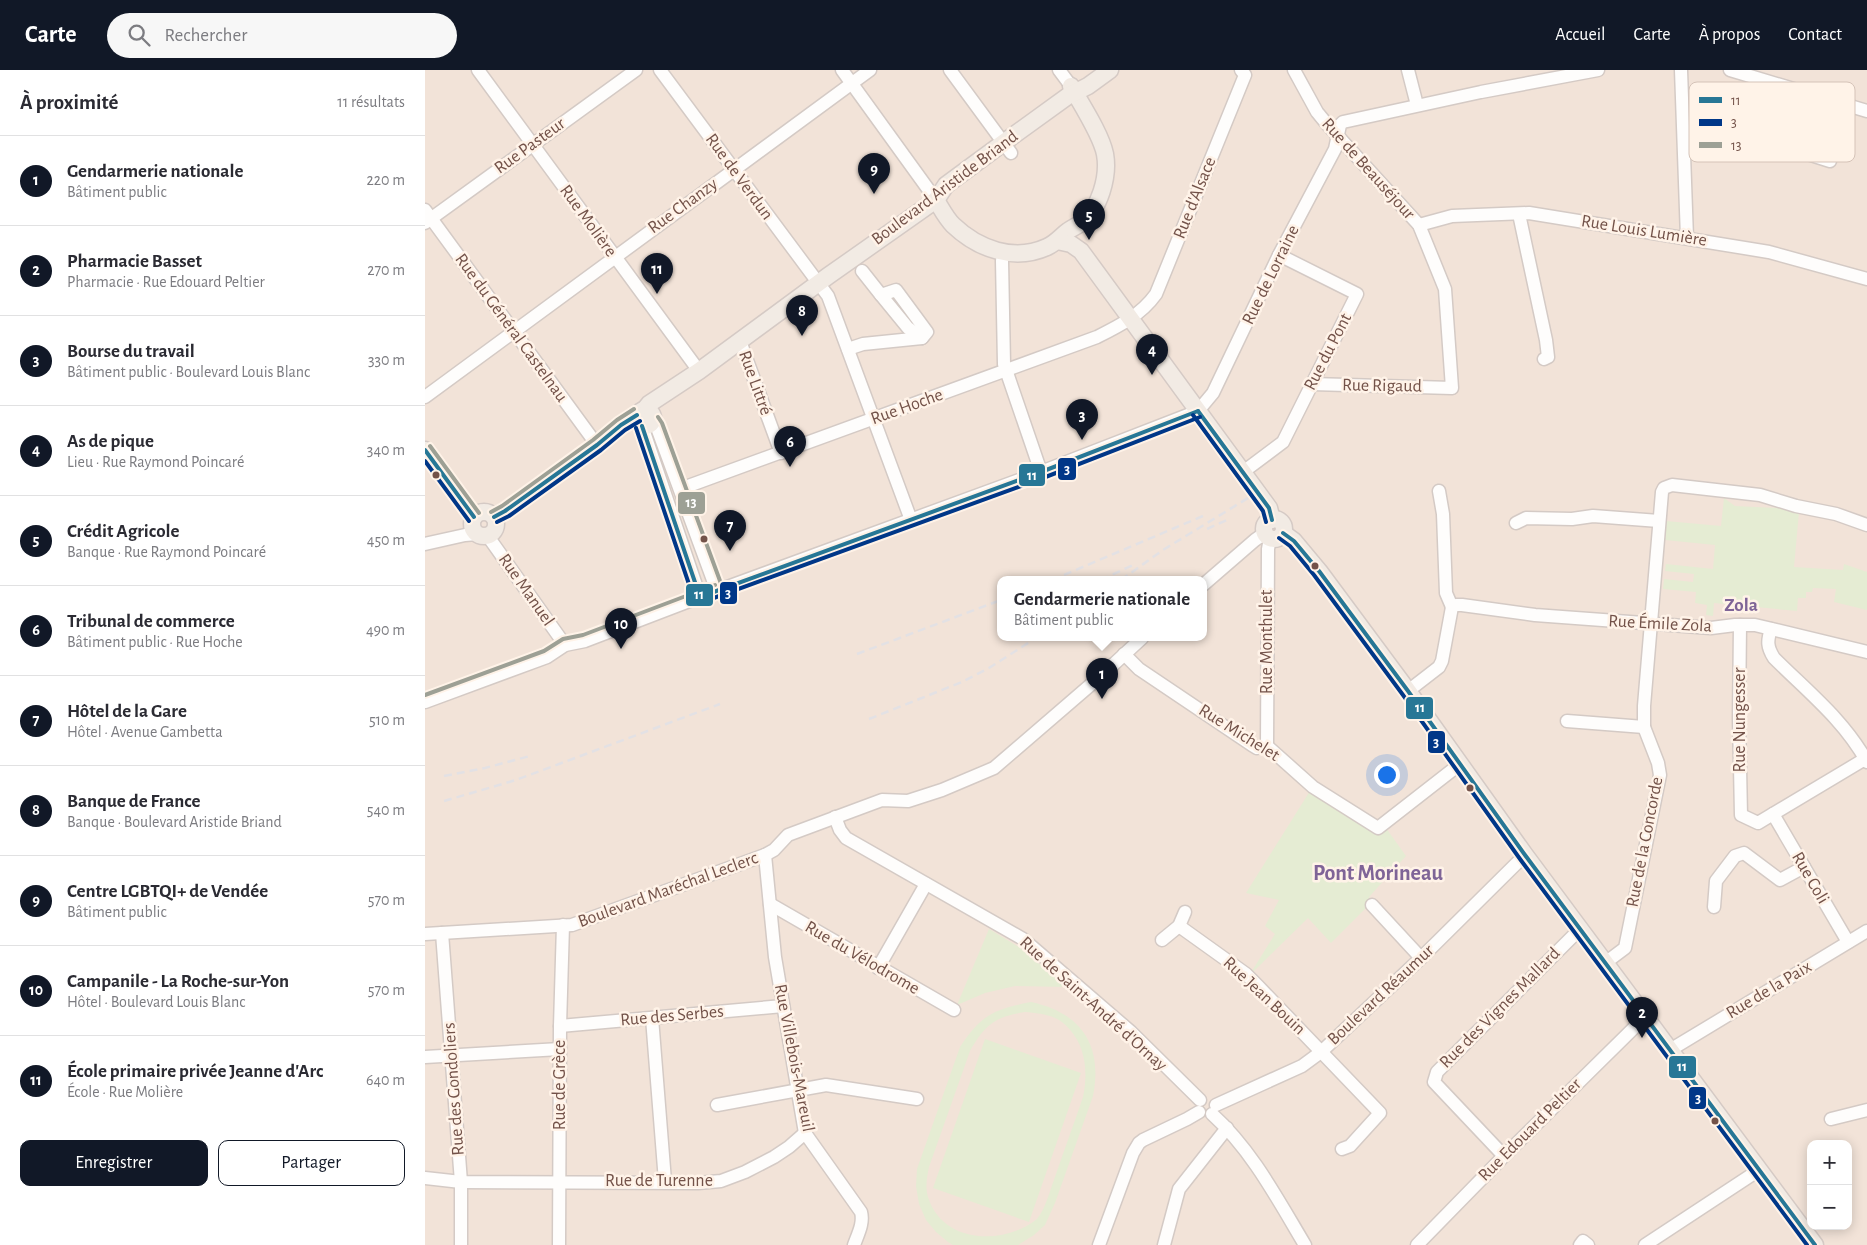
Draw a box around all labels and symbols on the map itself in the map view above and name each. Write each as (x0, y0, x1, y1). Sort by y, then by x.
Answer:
legend (1689, 82, 1855, 162)
text: 11 (1731, 94, 1741, 108)
street label: Rue Pasteur (491, 114, 569, 178)
street label: Rue de Beauséjour (1318, 115, 1418, 223)
text: 3 (1731, 116, 1737, 130)
street label: Boulevard Aristide Briand (869, 127, 1021, 249)
street label: Rue de Verdun (702, 131, 776, 223)
text: 13 (1731, 139, 1742, 153)
pin: 9 (858, 153, 890, 194)
street label: Rue d'Alsace (1170, 155, 1220, 241)
street label: Rue Chanzy (645, 175, 721, 237)
street label: Rue Molière (556, 182, 620, 260)
pin: 5 (1073, 199, 1105, 240)
street label: Rue Louis Lumière (1580, 212, 1708, 250)
street label: Rue de Lorraine (1239, 222, 1303, 328)
street label: Rue du Général Castelnau (451, 250, 571, 406)
pin: 11 (641, 253, 673, 294)
pin: 8 (786, 295, 818, 336)
street label: Rue du Pont (1301, 310, 1355, 393)
pin: 4 (1136, 334, 1168, 375)
street label: Rue Littré (735, 348, 775, 418)
street label: Rue Rigaud (1342, 376, 1422, 396)
street label: Rue Hoche (868, 386, 946, 428)
pin: 3 (1066, 399, 1098, 440)
pin: 6 (774, 426, 806, 467)
line badge: 3 (1057, 457, 1077, 481)
line badge: 11 (1018, 463, 1046, 487)
text: 3 (1064, 463, 1070, 477)
text: 11 (1027, 469, 1037, 483)
unlabelled marker (431, 470, 441, 480)
line badge: 13 (677, 491, 706, 515)
text: 13 (685, 496, 697, 510)
pin: 7 (714, 510, 746, 551)
unlabelled marker (699, 534, 709, 544)
street label: Rue Manuel (495, 551, 557, 629)
unlabelled marker (1310, 561, 1320, 571)
line badge: 3 (719, 581, 738, 605)
line badge: 11 (685, 583, 714, 607)
text: 3 (725, 587, 731, 601)
text: 11 (694, 588, 704, 602)
street label: Rue Monthulet (1258, 589, 1276, 694)
district label: Zola (1724, 596, 1758, 615)
pin: 10 (605, 608, 637, 649)
street label: Rue Émile Zola (1608, 609, 1712, 636)
pin: 1 (1086, 658, 1118, 699)
street label: Rue Nungesser (1731, 667, 1749, 772)
line badge: 11 (1405, 696, 1434, 720)
street label: Rue Michelet (1195, 701, 1283, 765)
text: 11 (1415, 701, 1425, 715)
line badge: 3 (1427, 730, 1446, 754)
text: 3 (1433, 736, 1439, 750)
your location (1374, 762, 1400, 788)
street label: Rue de la Concorde (1624, 775, 1666, 909)
unlabelled marker (1465, 783, 1475, 793)
street label: Boulevard Maréchal Leclerc (576, 849, 760, 931)
street label: Rue Coli (1788, 849, 1832, 907)
district label: Pont Morineau (1313, 862, 1444, 884)
street label: Rue du Vélodrome (802, 918, 922, 998)
street label: Rue de Saint-André d'Ornay (1016, 933, 1170, 1075)
street label: Boulevard Réaumur (1324, 941, 1438, 1049)
street label: Rue des Vignes Mallard (1436, 944, 1564, 1072)
street label: Rue Jean Bouin (1219, 954, 1309, 1038)
street label: Rue de la Paix (1723, 958, 1815, 1022)
street label: Rue Villebois-Mareuil (771, 983, 817, 1133)
pin: 2 (1626, 997, 1658, 1038)
street label: Rue des Serbes (620, 1003, 724, 1029)
street label: Rue des Gondoliers (440, 1022, 468, 1156)
street label: Rue de Grèce (551, 1040, 569, 1130)
line badge: 11 (1668, 1055, 1697, 1079)
text: 11 (1677, 1060, 1687, 1074)
street label: Rue Edouard Peltier (1475, 1075, 1585, 1185)
line badge: 3 (1688, 1086, 1707, 1110)
text: 3 (1695, 1092, 1701, 1106)
unlabelled marker (1710, 1116, 1720, 1126)
street label: Rue de Turenne (605, 1172, 713, 1190)

